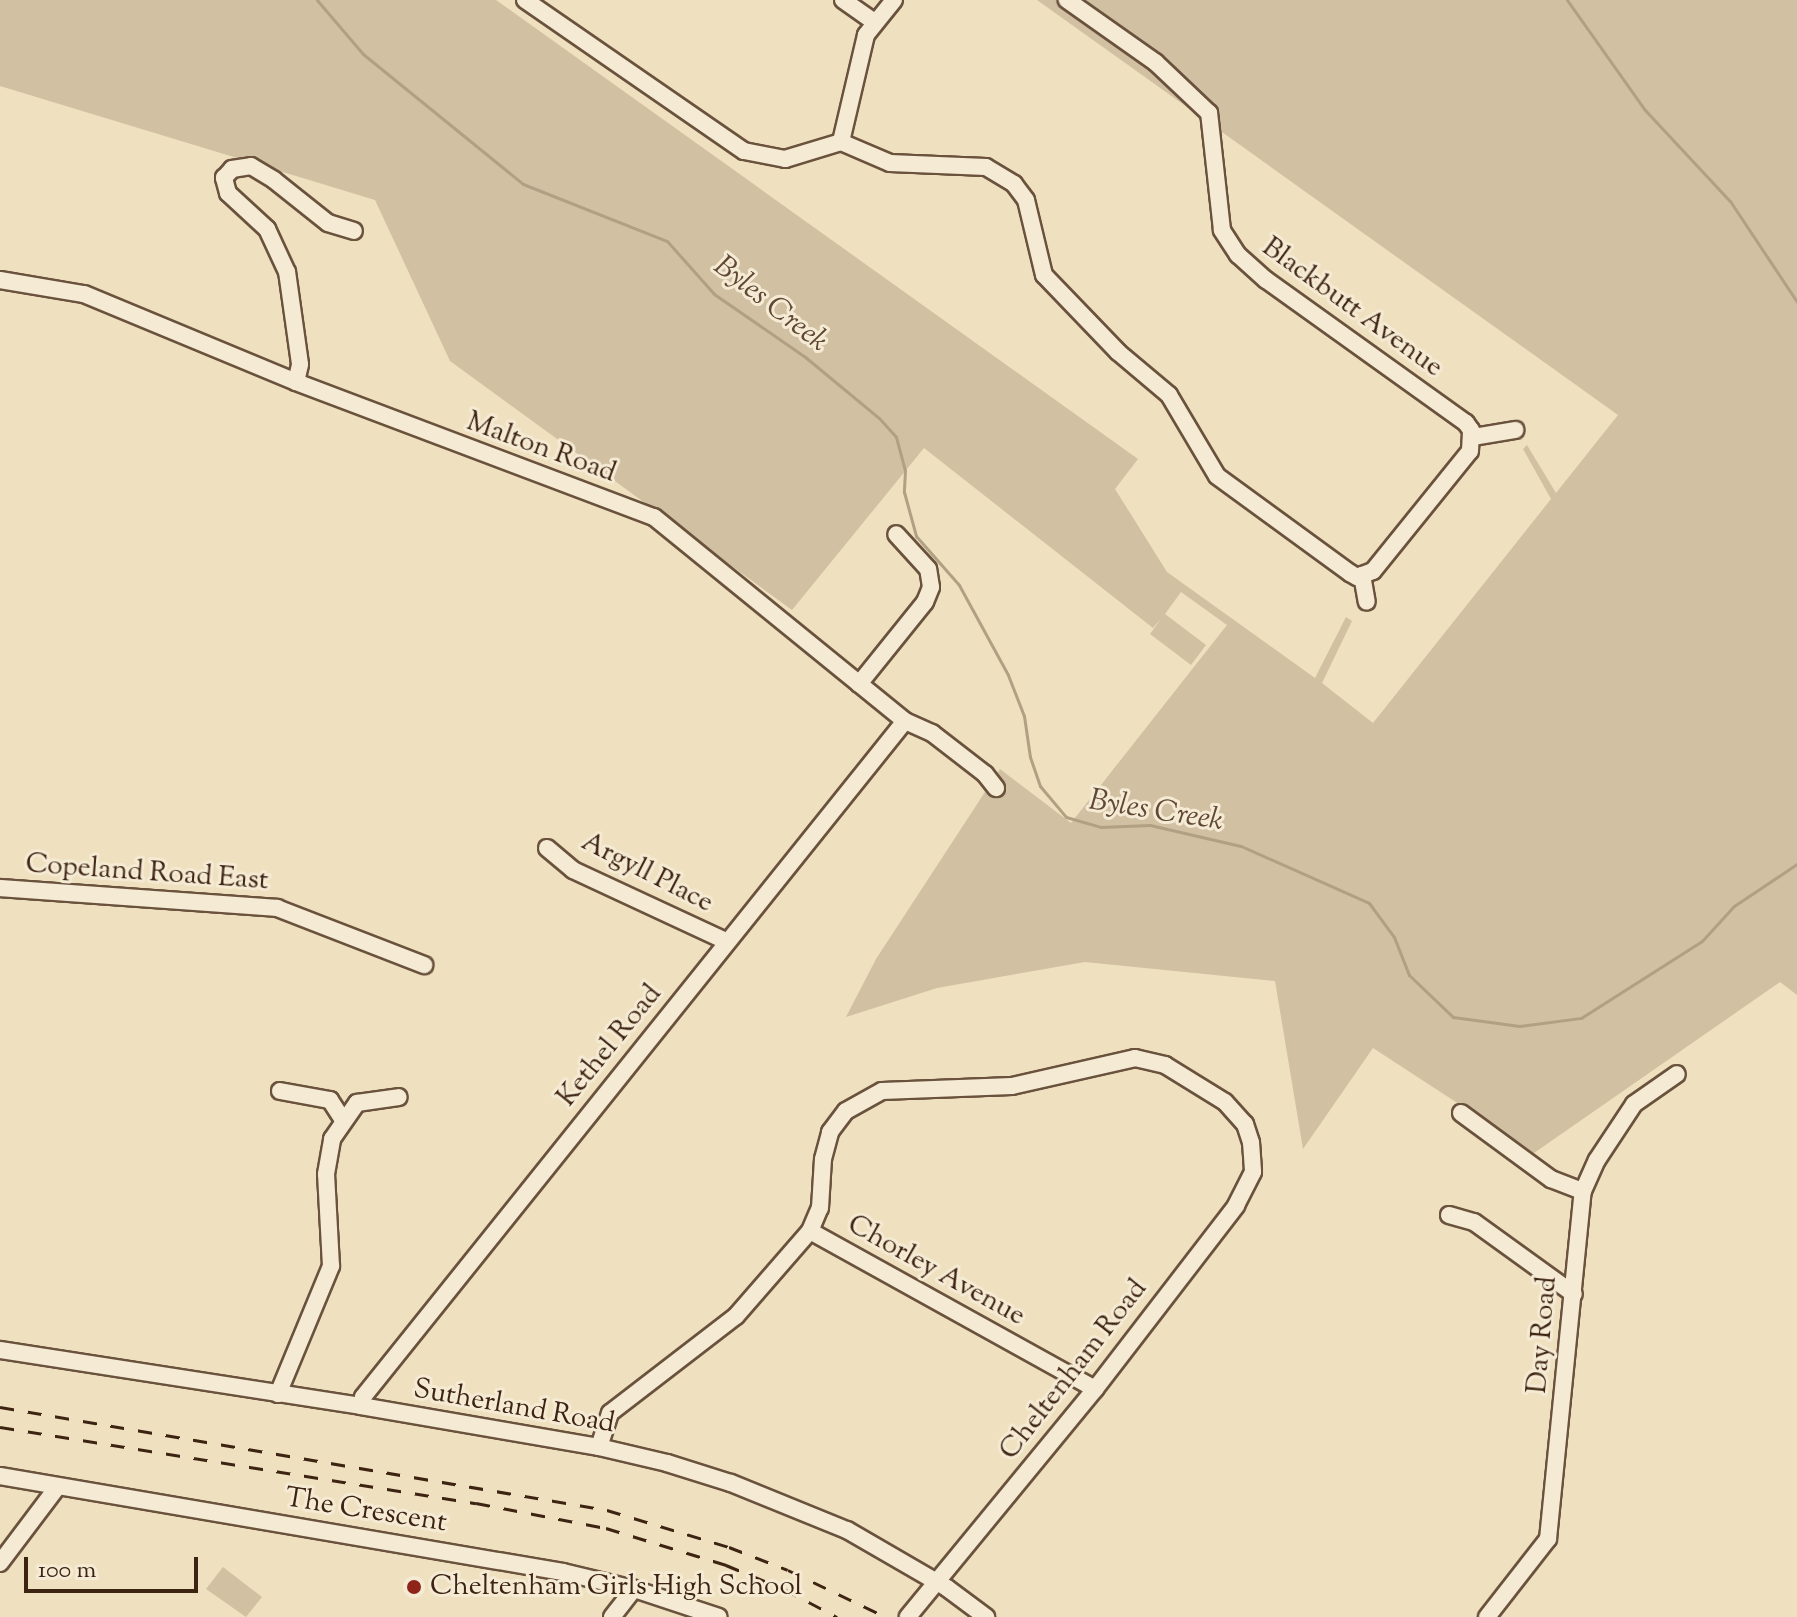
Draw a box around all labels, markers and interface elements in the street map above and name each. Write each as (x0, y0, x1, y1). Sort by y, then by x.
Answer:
street label: Blackbutt Avenue (1255, 231, 1449, 385)
water label: Byles Creek (706, 249, 834, 361)
street label: Malton Road (462, 405, 620, 491)
water label: Byles Creek (1086, 784, 1226, 840)
street label: Argyll Place (575, 825, 719, 921)
street label: Copeland Road East (24, 848, 270, 898)
street label: Kethel Road (551, 978, 669, 1114)
street label: Chorley Avenue (841, 1208, 1031, 1334)
street label: Cheltenham Road (993, 1273, 1155, 1467)
street label: Day Road (1521, 1275, 1565, 1395)
street label: Sutherland Road (411, 1373, 617, 1441)
street label: The Crescent (283, 1482, 449, 1540)
scale bar (28, 1541, 202, 1591)
text: 100 m (38, 1554, 96, 1588)
place label: Cheltenham Girls High School (430, 1570, 802, 1604)
marker: Cheltenham Girls High School (405, 1578, 423, 1596)

